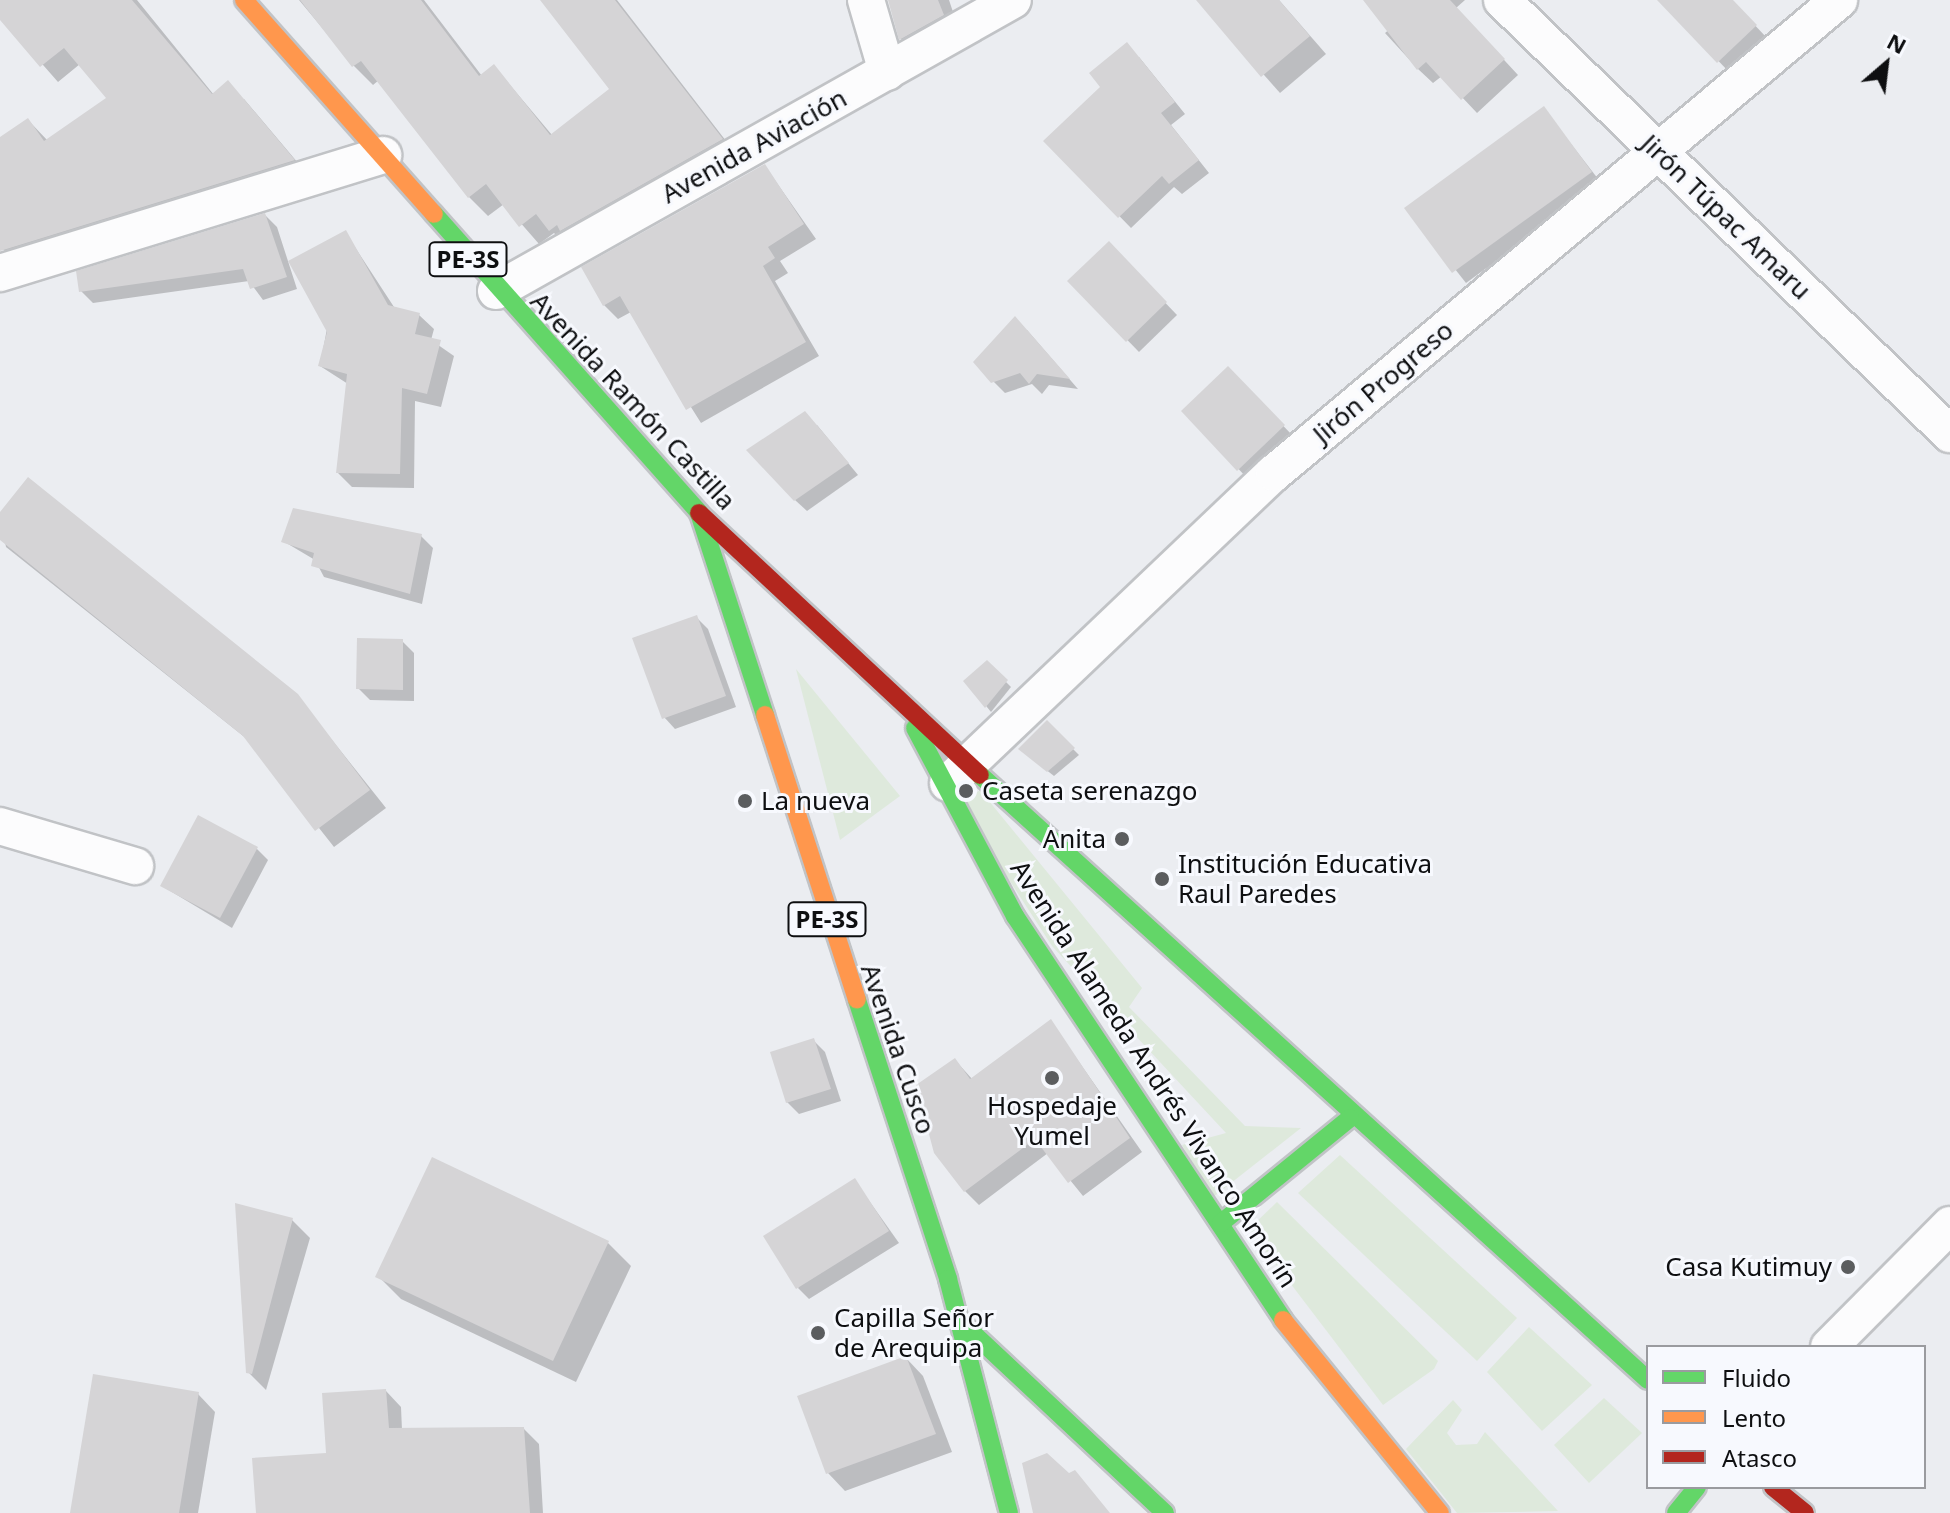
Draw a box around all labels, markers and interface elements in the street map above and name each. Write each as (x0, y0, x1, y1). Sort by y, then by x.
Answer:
north arrow (1846, 24, 1926, 104)
text: N (1882, 25, 1912, 60)
street label: Avenida Aviación (656, 82, 852, 210)
street label: Jirón Túpac Amaru (1635, 128, 1817, 306)
road number: PE-3S (428, 239, 508, 279)
street label: Avenida Ramón Castilla (524, 286, 742, 516)
street label: Jirón Progreso (1307, 314, 1459, 450)
place label: Caseta serenazgo (982, 775, 1197, 807)
marker: Caseta serenazgo (957, 782, 975, 800)
place label: La nueva (761, 785, 870, 817)
marker: La nueva (736, 792, 754, 810)
place label: Anita (1043, 823, 1106, 855)
marker: Anita (1113, 830, 1131, 848)
place label: Institución Educativa Raul Paredes (1178, 848, 1432, 910)
street label: Avenida Alameda Andrés Vivanco Amorín (1004, 855, 1304, 1293)
marker: Institución Educativa Raul Paredes (1153, 870, 1171, 888)
road number: PE-3S (787, 899, 867, 939)
street label: Avenida Cusco (854, 960, 942, 1138)
marker: Hospedaje Yumel (1043, 1069, 1061, 1087)
place label: Hospedaje Yumel (987, 1090, 1117, 1152)
place label: Casa Kutimuy (1665, 1251, 1832, 1283)
marker: Casa Kutimuy (1839, 1258, 1857, 1276)
place label: Capilla Señor de Arequipa (834, 1302, 994, 1364)
marker: Capilla Señor de Arequipa (809, 1324, 827, 1342)
legend (1646, 1345, 1926, 1489)
text: Fluido (1722, 1361, 1791, 1394)
text: Lento (1722, 1401, 1786, 1434)
text: Atasco (1722, 1441, 1797, 1474)

